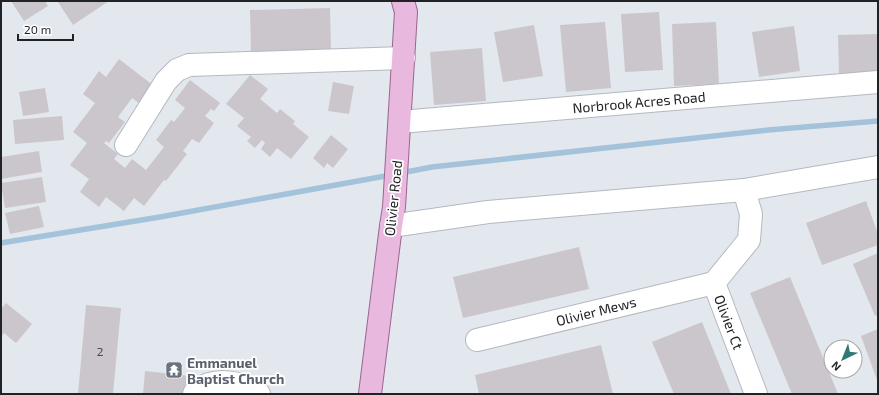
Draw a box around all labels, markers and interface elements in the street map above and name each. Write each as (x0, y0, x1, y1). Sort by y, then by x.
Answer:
scale bar (18, 16, 73, 42)
text: 20 m (24, 22, 51, 36)
street label: Norbrook Acres Road (572, 88, 706, 116)
street label: Olivier Road (381, 159, 405, 237)
street label: Olivier Ct (711, 292, 747, 352)
street label: Olivier Mews (554, 293, 638, 329)
north arrow (823, 339, 863, 379)
house number: 2 (97, 344, 104, 358)
place label: Emmanuel Baptist Church (187, 354, 284, 387)
text: N (828, 359, 843, 374)
temple icon: Emmanuel Baptist Church (164, 360, 184, 380)

